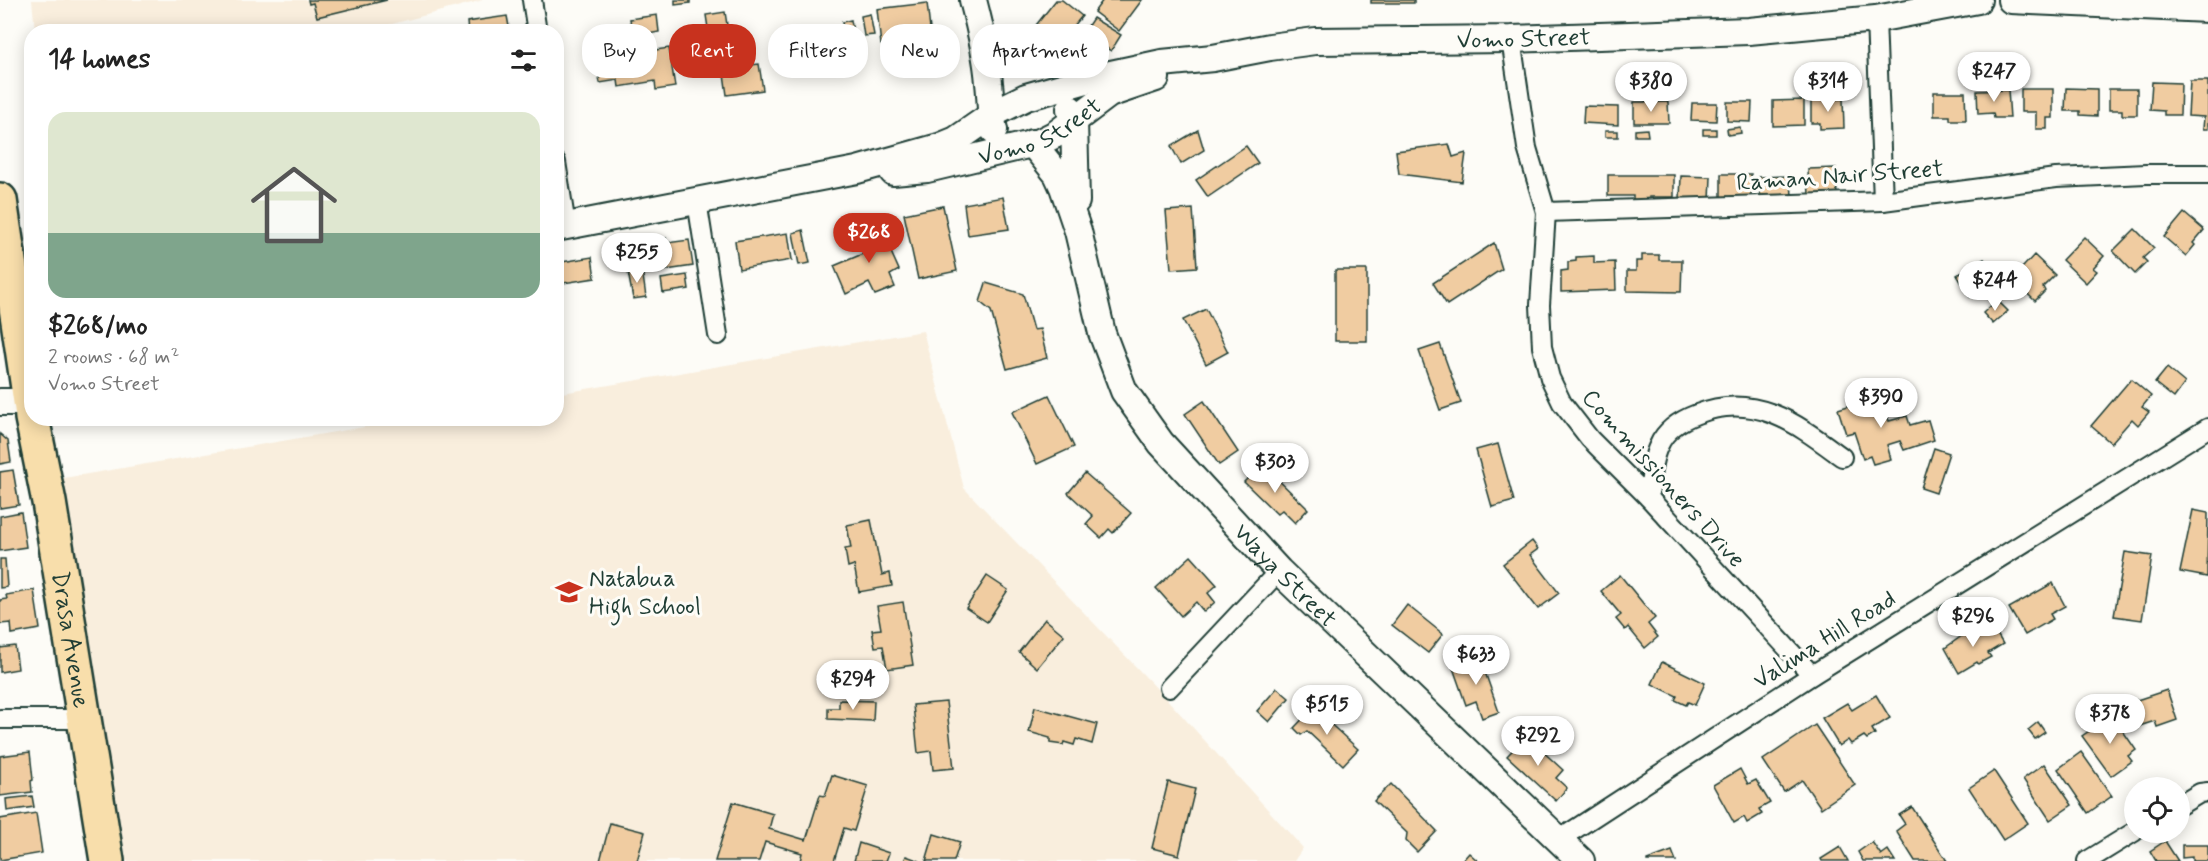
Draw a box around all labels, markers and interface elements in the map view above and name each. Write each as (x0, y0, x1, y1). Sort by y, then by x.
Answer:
street label: Vomo Street (1456, 22, 1591, 57)
chip: Buy (582, 24, 657, 78)
chip: Rent (669, 24, 756, 78)
chip: Filters (768, 24, 868, 78)
chip: New (880, 24, 960, 78)
chip: Apartment (972, 24, 1109, 78)
text: 14 homes (48, 43, 150, 77)
icon: filters (507, 44, 540, 77)
pin: $247 (1958, 52, 2030, 103)
text: $247 (1972, 58, 2016, 85)
pin: $380 (1615, 62, 1687, 113)
pin: $314 (1792, 62, 1864, 113)
text: $380 (1629, 68, 1673, 95)
text: $314 (1807, 68, 1849, 95)
street label: Vomo Street (975, 91, 1108, 173)
icon: home (240, 151, 348, 259)
street label: Raman Nair Street (1735, 154, 1945, 199)
pin: $268 (833, 213, 905, 264)
text: $268 (847, 219, 891, 246)
pin: $255 (601, 233, 673, 284)
text: $255 (615, 239, 659, 266)
pin: $244 (1959, 261, 2031, 312)
text: $244 (1972, 267, 2018, 294)
text: $268/mo (48, 310, 148, 344)
text: 2 rooms · 68 m² (48, 344, 179, 371)
text: Vomo Street (48, 371, 160, 398)
pin: $390 (1845, 378, 1917, 429)
street label: Commissioners Drive (1574, 383, 1751, 575)
text: $390 (1859, 384, 1903, 411)
pin: $303 (1239, 443, 1311, 494)
text: $303 (1255, 449, 1295, 476)
street label: Waya Street (1226, 518, 1343, 635)
place label: Natabua High School (589, 564, 701, 626)
street label: Drasa Avenue (43, 569, 96, 710)
school or university icon: Natabua High School (554, 577, 584, 607)
street label: Valima Hill Road (1748, 584, 1902, 697)
pin: $296 (1937, 597, 2009, 648)
text: $296 (1952, 603, 1994, 630)
pin: $633 (1440, 635, 1512, 686)
text: $633 (1457, 641, 1495, 668)
pin: $294 (817, 660, 889, 711)
text: $294 (830, 666, 876, 693)
pin: $515 (1291, 685, 1363, 736)
text: $515 (1305, 691, 1349, 718)
pin: $378 (2074, 694, 2146, 745)
text: $378 (2089, 700, 2131, 727)
pin: $292 (1502, 716, 1574, 767)
text: $292 (1515, 722, 1561, 749)
map controls (2124, 777, 2190, 843)
button: locate (2124, 777, 2190, 843)

